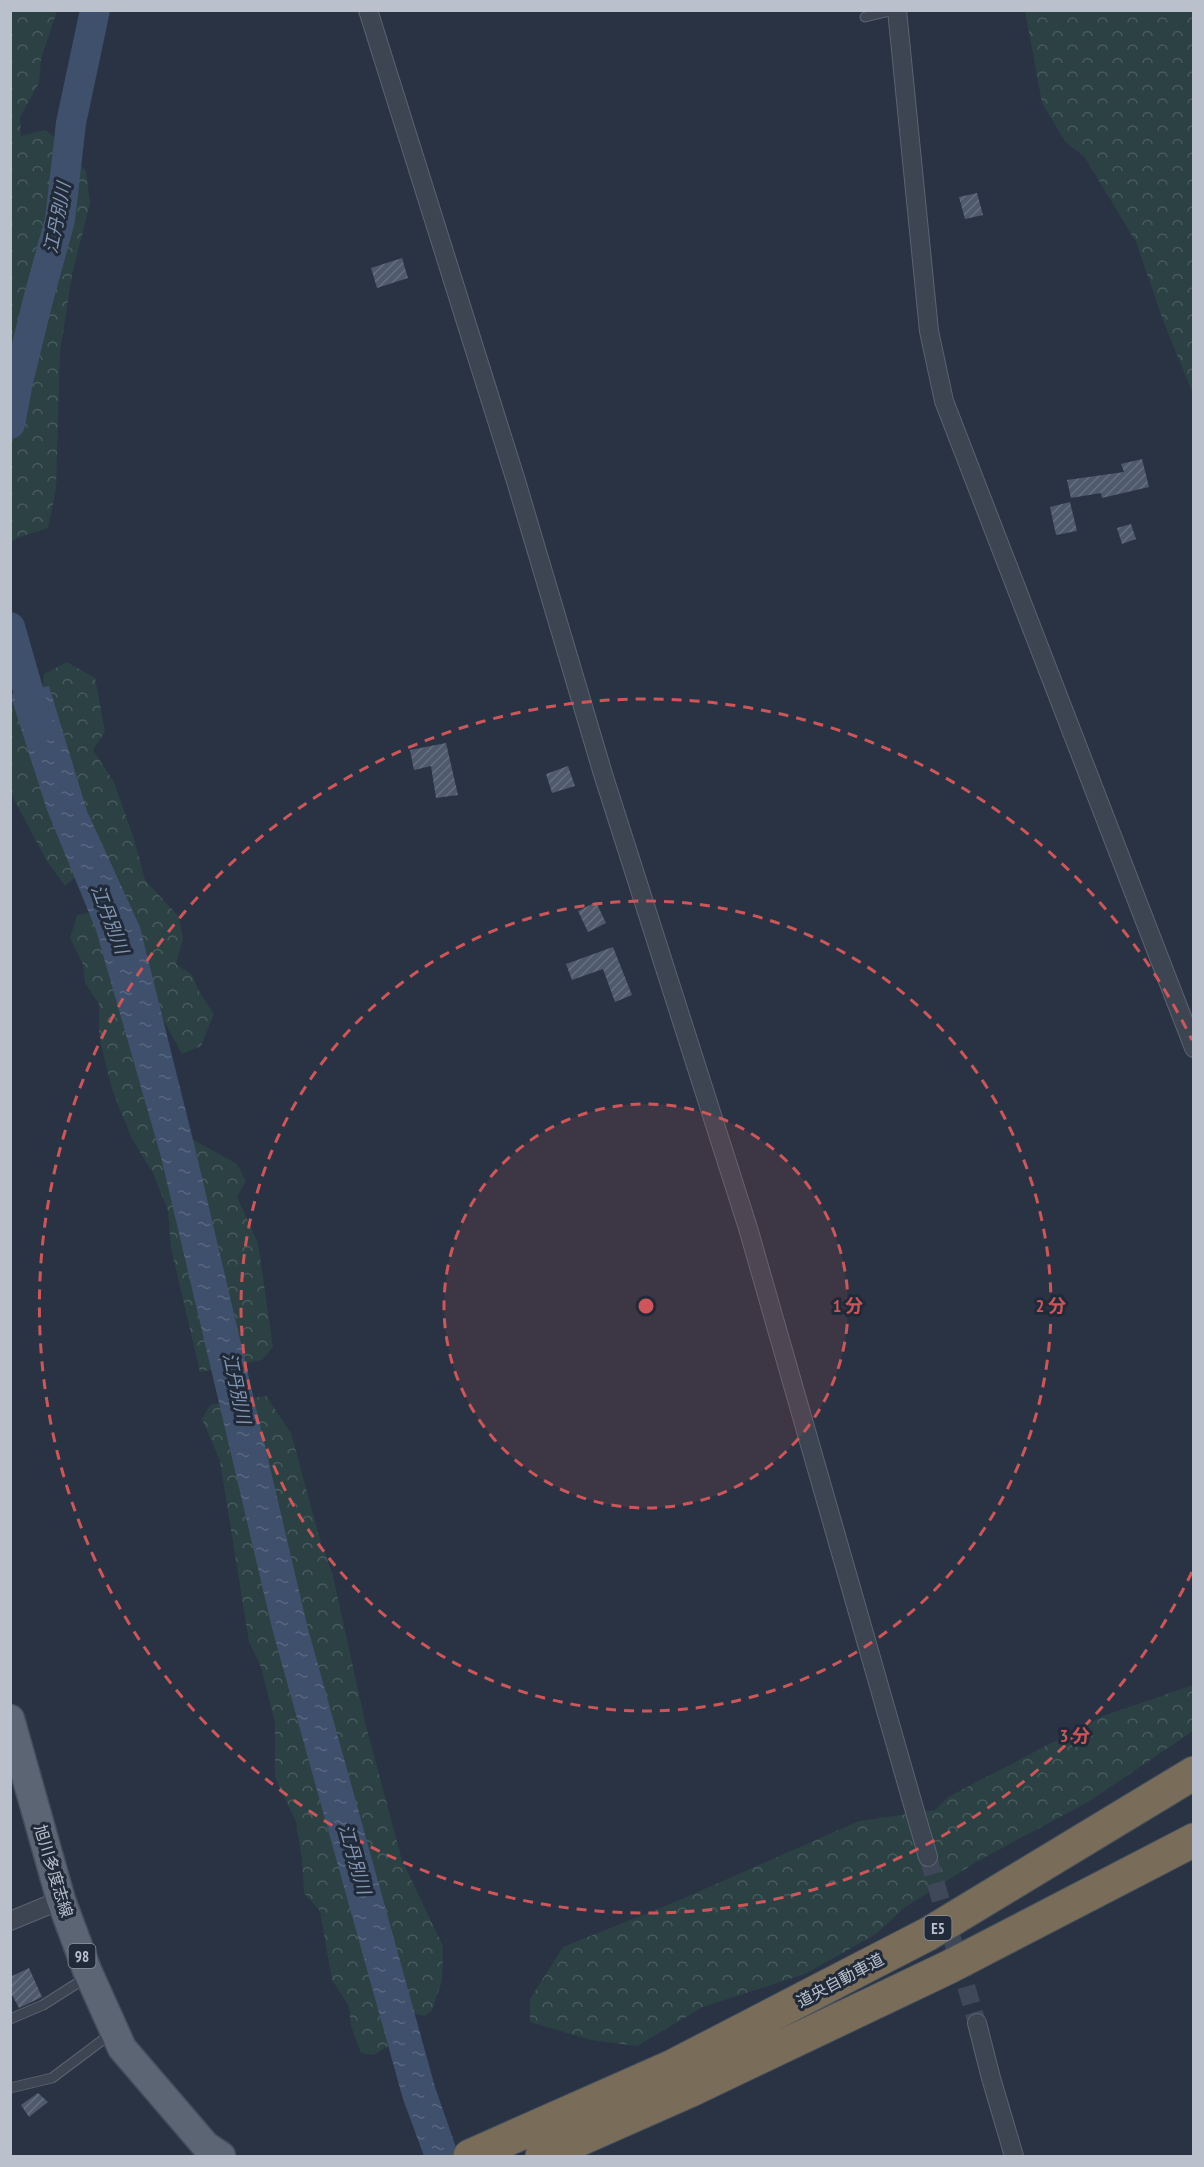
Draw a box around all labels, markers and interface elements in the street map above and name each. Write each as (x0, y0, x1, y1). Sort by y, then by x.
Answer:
water label: 江丹別川 (39, 179, 76, 256)
water label: 江丹別川 (86, 881, 134, 959)
text: 1 分 (833, 1294, 863, 1317)
text: 2 分 (1036, 1294, 1066, 1317)
centre of rings (636, 1296, 656, 1316)
water label: 江丹別川 (218, 1350, 256, 1428)
text: 3 分 (1060, 1724, 1090, 1747)
water label: 江丹別川 (334, 1821, 377, 1899)
street label: 旭川多度志線 (30, 1822, 78, 1920)
road number: E5 (924, 1916, 952, 1940)
road number: 98 (68, 1944, 96, 1968)
street label: 道央自動車道 (793, 1949, 887, 2011)

